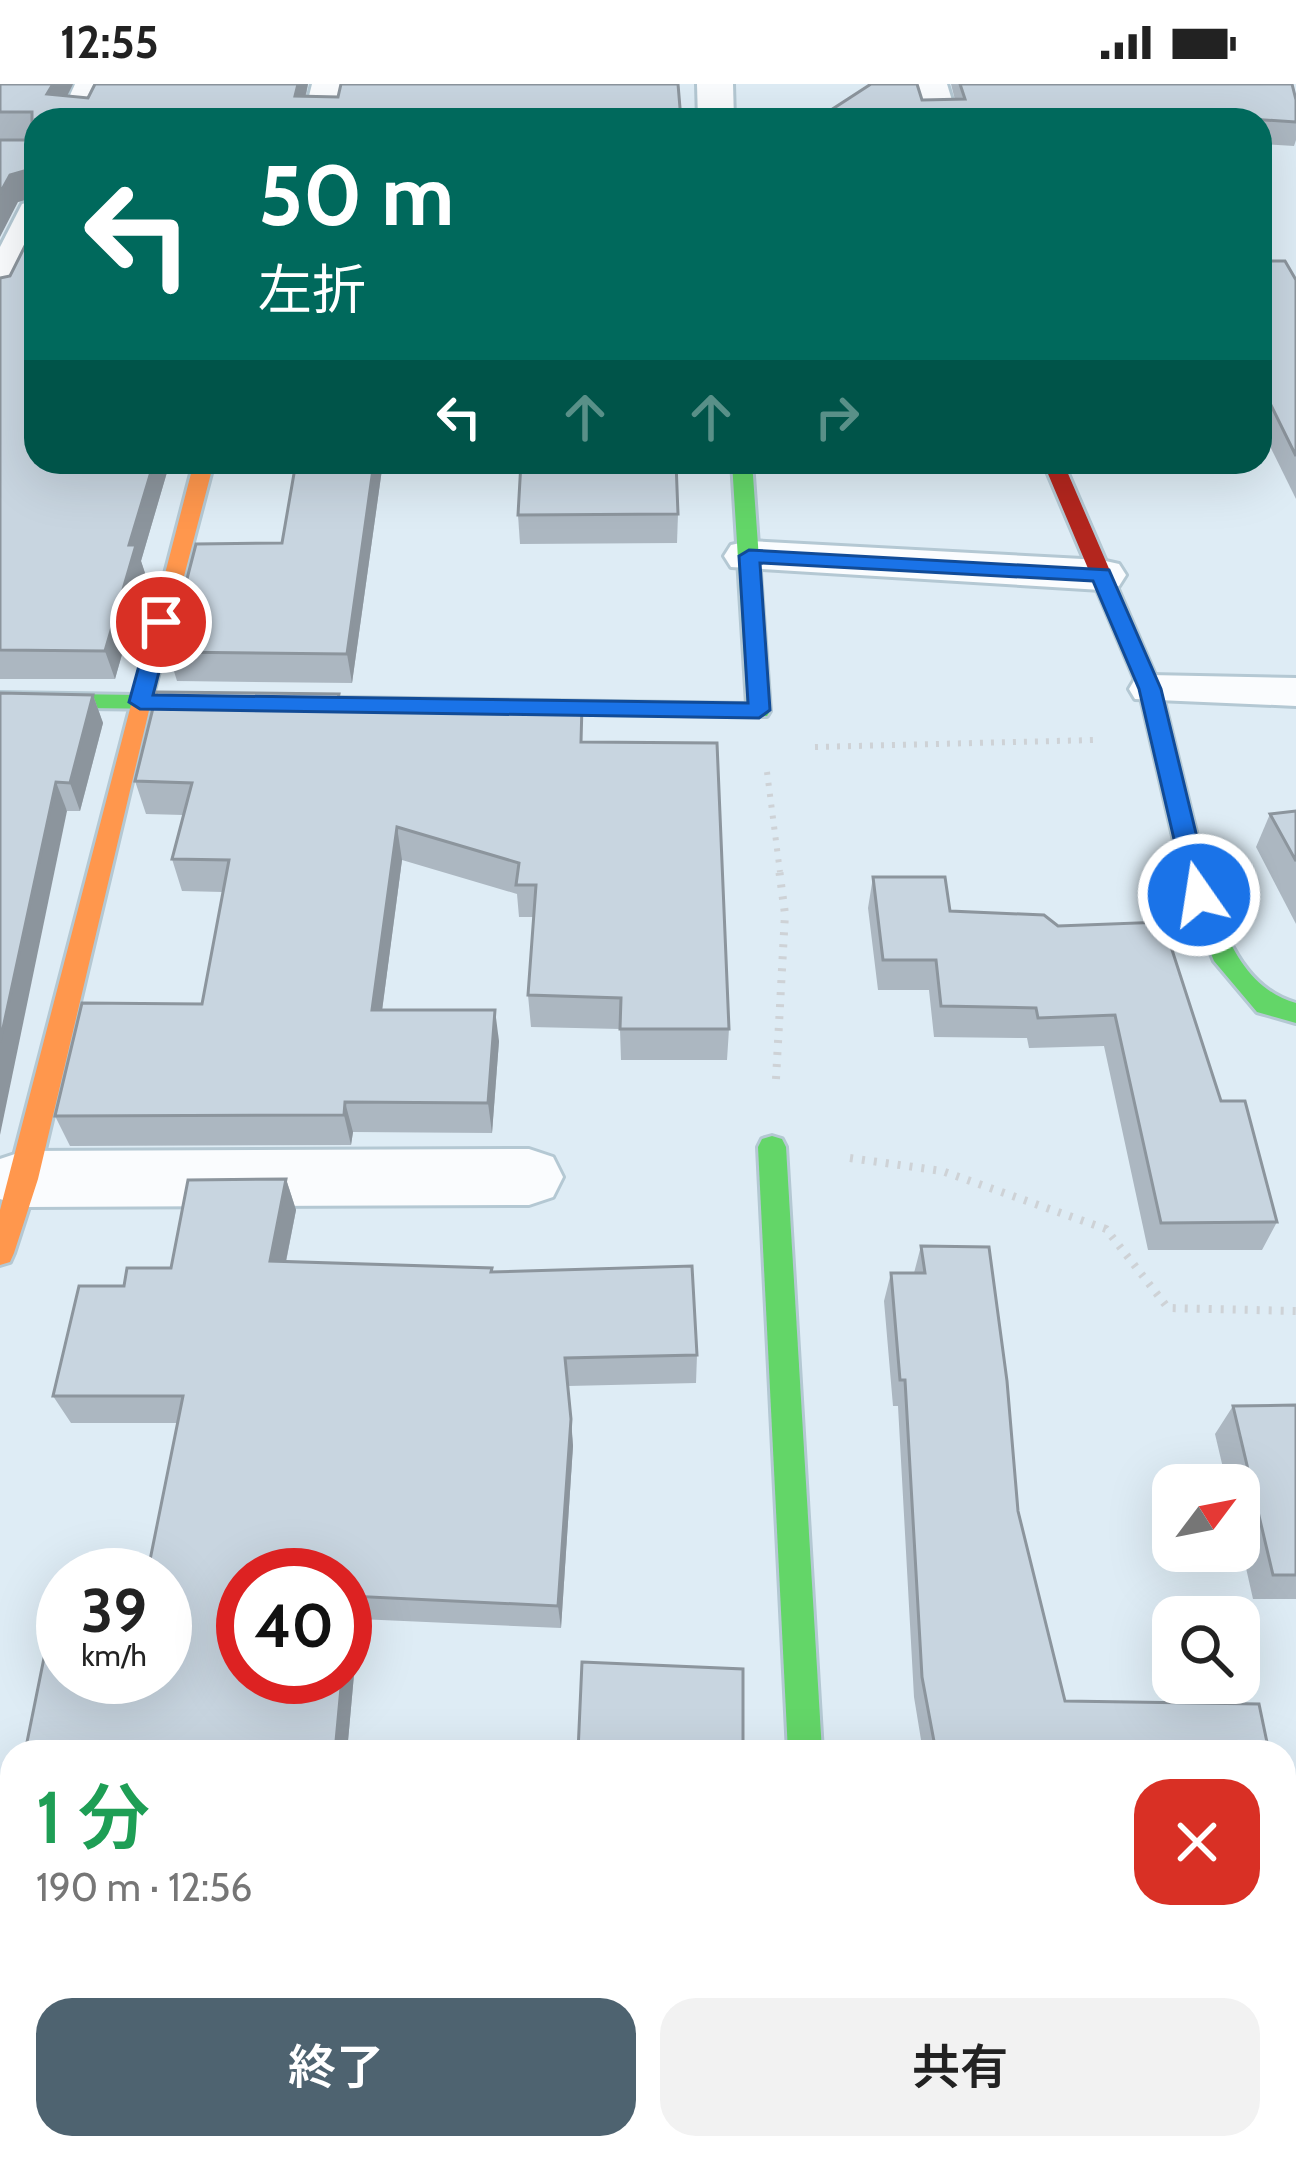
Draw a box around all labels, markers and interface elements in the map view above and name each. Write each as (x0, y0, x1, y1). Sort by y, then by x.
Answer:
text: 12:55 (60, 15, 159, 69)
text: 50 m (258, 144, 454, 246)
icon: left (60, 156, 216, 312)
text: 左折 (258, 257, 366, 323)
icon: left (426, 384, 492, 450)
icon: ahead (552, 384, 618, 450)
icon: ahead (678, 384, 744, 450)
icon: right (804, 384, 870, 450)
pin (110, 571, 212, 673)
icon: arrive (128, 589, 194, 655)
position arrow (1136, 832, 1262, 958)
north arrow (1152, 1464, 1260, 1572)
map controls (1152, 1464, 1260, 1704)
speed limit sign: 40 (216, 1548, 372, 1704)
text: 39 (81, 1574, 147, 1647)
button: search (1152, 1596, 1260, 1704)
text: km/h (81, 1637, 147, 1674)
text: 1 分 (36, 1774, 150, 1861)
button: close (1134, 1779, 1260, 1905)
text: 190 m · 12:56 (36, 1863, 252, 1911)
button: 終了 (36, 1998, 636, 2136)
button: 共有 (660, 1998, 1260, 2136)

